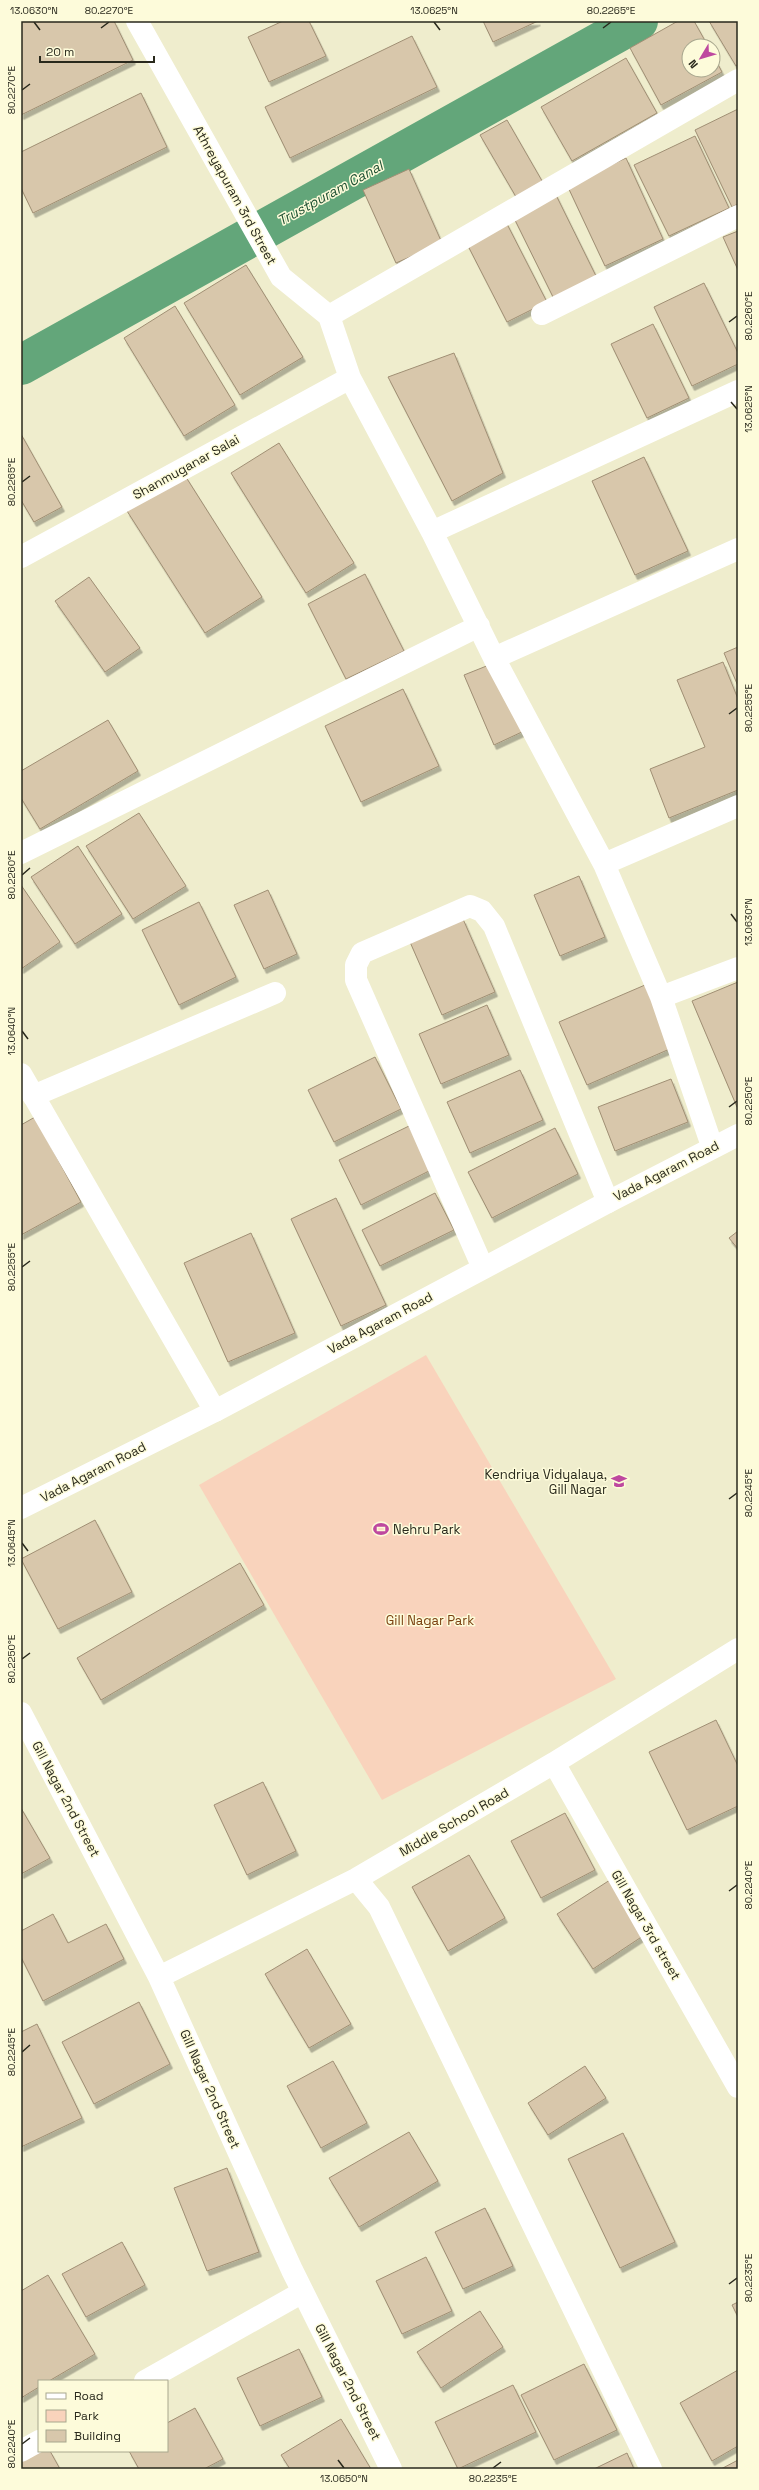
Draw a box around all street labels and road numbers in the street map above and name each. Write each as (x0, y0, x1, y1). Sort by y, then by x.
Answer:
street label: Athreyapuram 3rd Street (190, 122, 280, 268)
street label: Shanmuganar Salai (130, 431, 242, 503)
street label: Vada Agaram Road (610, 1137, 722, 1205)
street label: Vada Agaram Road (325, 1288, 435, 1358)
street label: Vada Agaram Road (37, 1438, 149, 1506)
street label: Gill Nagar 2nd Street (28, 1738, 104, 1860)
street label: Middle School Road (396, 1784, 512, 1860)
street label: Gill Nagar 3rd street (608, 1867, 684, 1983)
street label: Gill Nagar 2nd Street (176, 2027, 244, 2151)
street label: Gill Nagar 2nd Street (311, 2321, 385, 2443)

